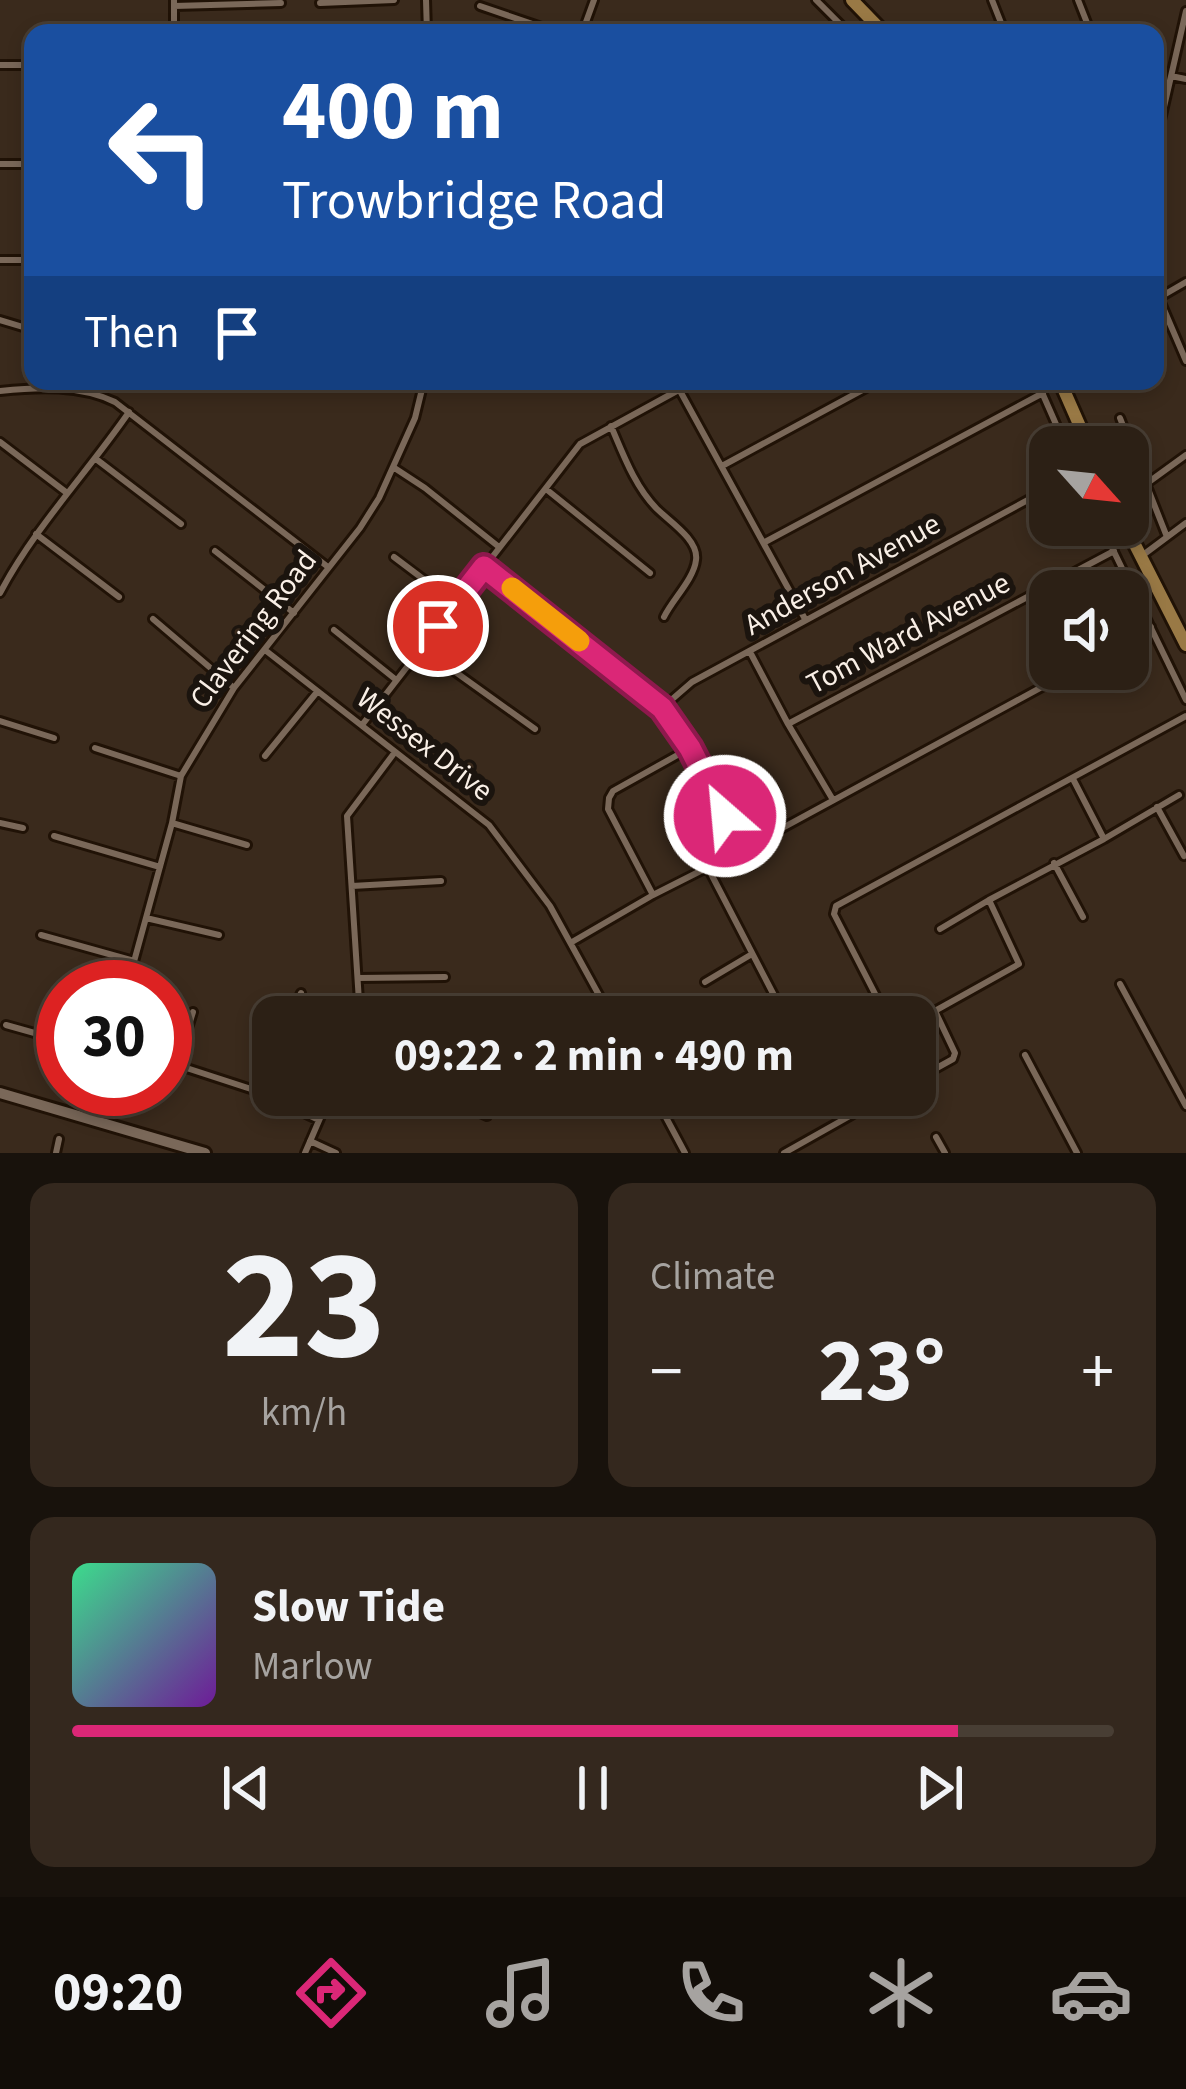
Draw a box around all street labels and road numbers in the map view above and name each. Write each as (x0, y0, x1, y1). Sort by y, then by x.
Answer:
street label: Anderson Avenue (736, 503, 948, 646)
street label: Clavering Road (180, 541, 327, 717)
street label: Tom Ward Avenue (799, 562, 1018, 705)
street label: Wessex Drive (347, 677, 502, 811)

